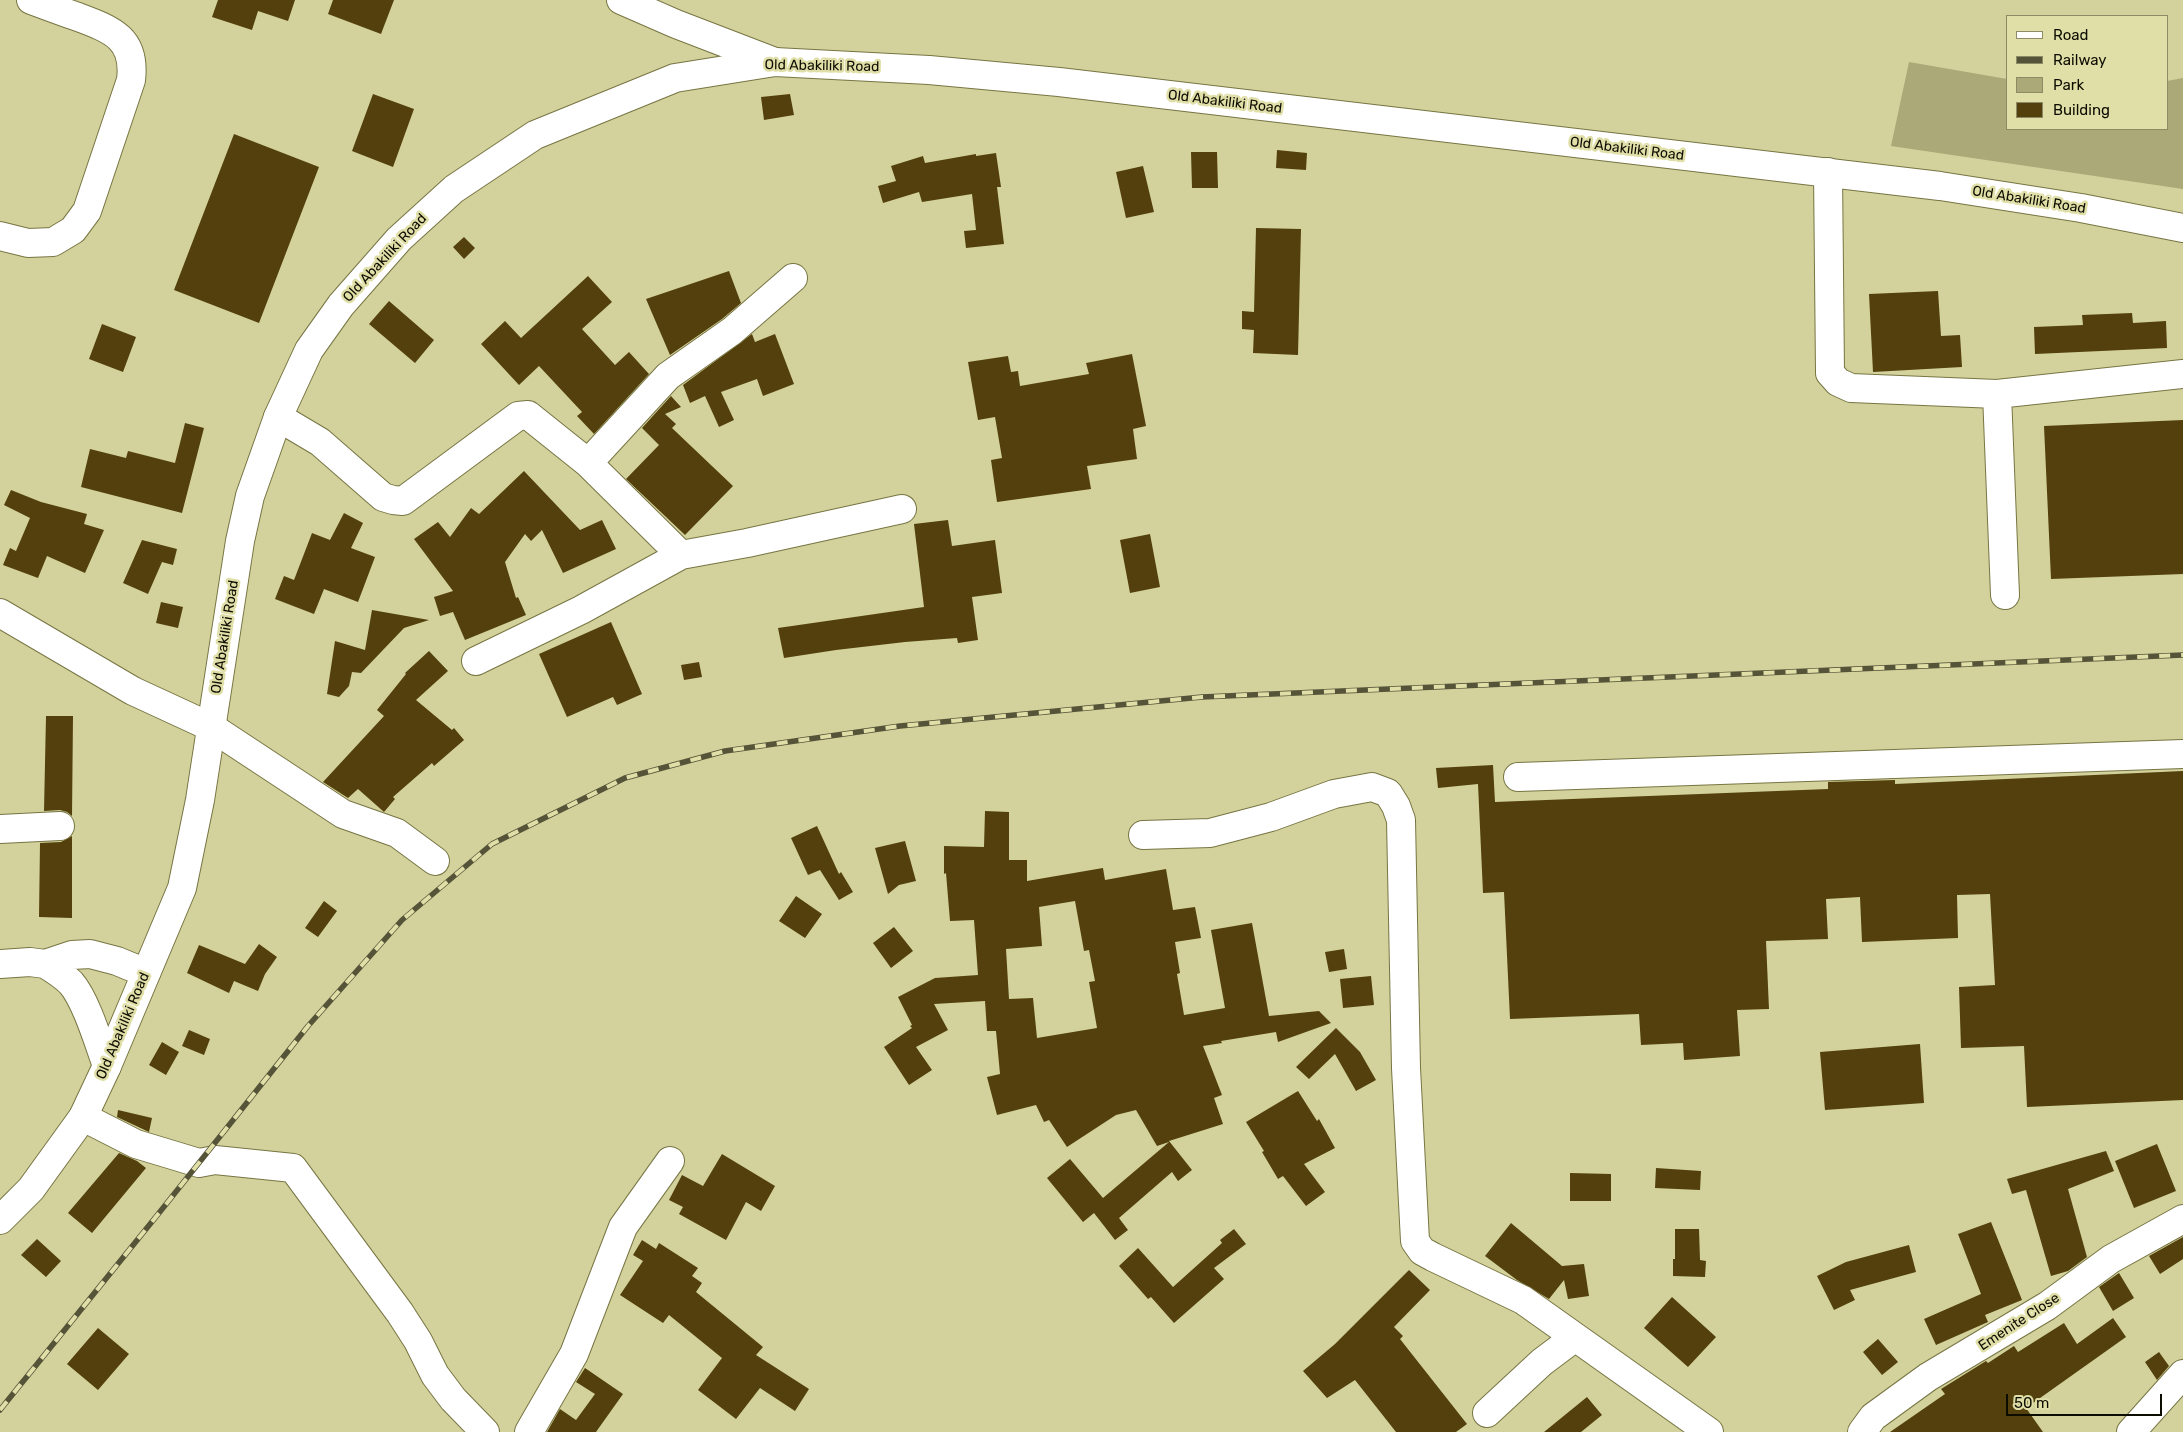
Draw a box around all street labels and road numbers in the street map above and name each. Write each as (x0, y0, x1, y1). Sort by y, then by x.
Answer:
street label: Old Abakiliki Road (765, 57, 879, 75)
street label: Old Abakiliki Road (1167, 87, 1283, 117)
street label: Old Abakiliki Road (1569, 134, 1685, 164)
street label: Old Abakiliki Road (1971, 183, 2087, 217)
street label: Old Abakiliki Road (340, 210, 430, 306)
street label: Old Abakiliki Road (208, 579, 242, 695)
street label: Old Abakiliki Road (93, 970, 153, 1082)
street label: Emenite Close (1975, 1290, 2063, 1354)

